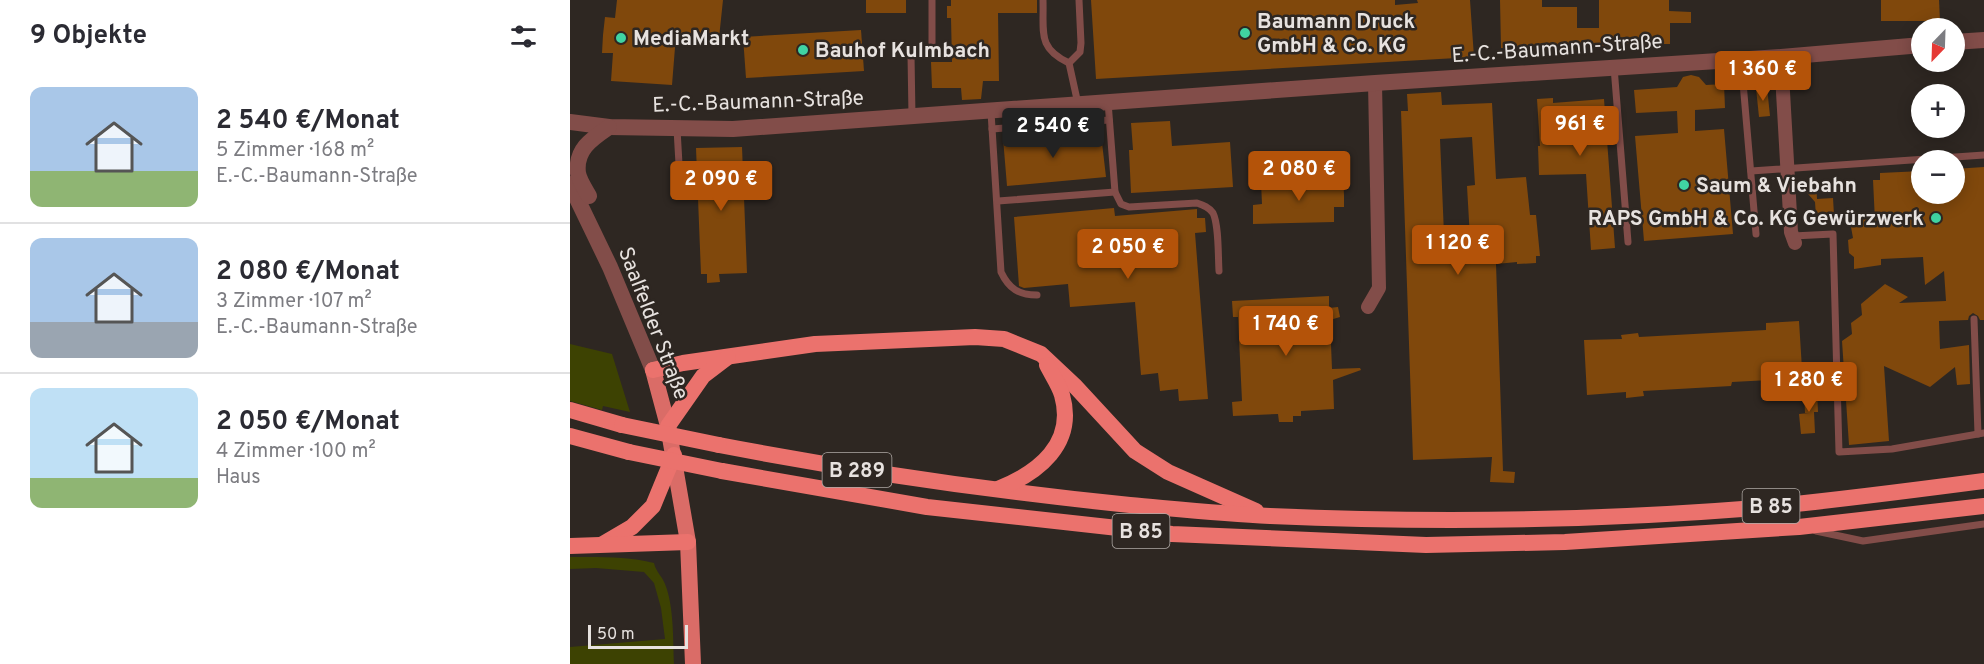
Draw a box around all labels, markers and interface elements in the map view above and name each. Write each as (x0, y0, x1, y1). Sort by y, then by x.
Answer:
place label: Baumann Druck GmbH & Co. KG (1257, 9, 1416, 60)
north arrow (1911, 18, 1965, 72)
map controls (1911, 18, 1965, 204)
text: 9 Objekte (30, 20, 147, 53)
icon: filters (507, 20, 540, 53)
place label: MediaMarkt (633, 26, 749, 53)
marker: Baumann Druck GmbH & Co. KG (1238, 26, 1252, 40)
street label: E.-C.-Baumann-Straße (1451, 29, 1664, 70)
marker: MediaMarkt (614, 31, 628, 45)
place label: Bauhof Kulmbach (815, 38, 990, 65)
marker: Bauhof Kulmbach (796, 43, 810, 57)
pin: 1 360 € (1708, 51, 1818, 102)
text: 1 360 € (1729, 57, 1797, 83)
button: + (1911, 84, 1965, 138)
street label: E.-C.-Baumann-Straße (652, 85, 864, 120)
text: 2 540 €/Monat (216, 105, 400, 138)
pin: 961 € (1538, 106, 1622, 157)
pin: 2 540 € (998, 108, 1108, 159)
icon: home (78, 111, 150, 183)
text: 961 € (1555, 112, 1605, 138)
text: 2 540 € (1016, 114, 1090, 140)
text: 5 Zimmer · 168 m² (216, 138, 374, 164)
button: − (1911, 150, 1965, 204)
pin: 2 080 € (1244, 151, 1354, 202)
text: 2 080 € (1262, 157, 1336, 183)
pin: 2 090 € (666, 161, 776, 212)
text: E.-C.-Baumann-Straße (216, 164, 418, 190)
text: 2 090 € (684, 167, 758, 193)
place label: Saum & Viebahn (1696, 173, 1857, 200)
marker: Saum & Viebahn (1677, 178, 1691, 192)
place label: RAPS GmbH & Co. KG Gewürzwerk (1588, 206, 1924, 233)
marker: RAPS GmbH & Co. KG Gewürzwerk (1929, 211, 1943, 225)
pin: 1 120 € (1403, 225, 1513, 276)
pin: 2 050 € (1073, 229, 1183, 280)
text: 1 120 € (1426, 231, 1490, 257)
text: 2 050 € (1091, 235, 1165, 261)
street label: Saalfelder Straße (611, 243, 694, 404)
text: 2 080 €/Monat (216, 256, 400, 289)
icon: home (78, 262, 150, 334)
text: 3 Zimmer · 107 m² (216, 289, 372, 315)
pin: 1 740 € (1231, 306, 1341, 357)
text: 1 740 € (1253, 312, 1319, 338)
text: E.-C.-Baumann-Straße (216, 315, 418, 341)
pin: 1 280 € (1754, 362, 1864, 413)
text: 1 280 € (1775, 368, 1843, 394)
text: 2 050 €/Monat (216, 406, 400, 439)
icon: home (78, 412, 150, 484)
text: 4 Zimmer · 100 m² (216, 439, 376, 465)
road number: B 289 (822, 453, 892, 487)
text: Haus (216, 465, 261, 491)
road number: B 85 (1742, 489, 1800, 523)
road number: B 85 (1112, 514, 1170, 548)
scale bar (588, 622, 688, 650)
text: 50 m (597, 625, 635, 645)

